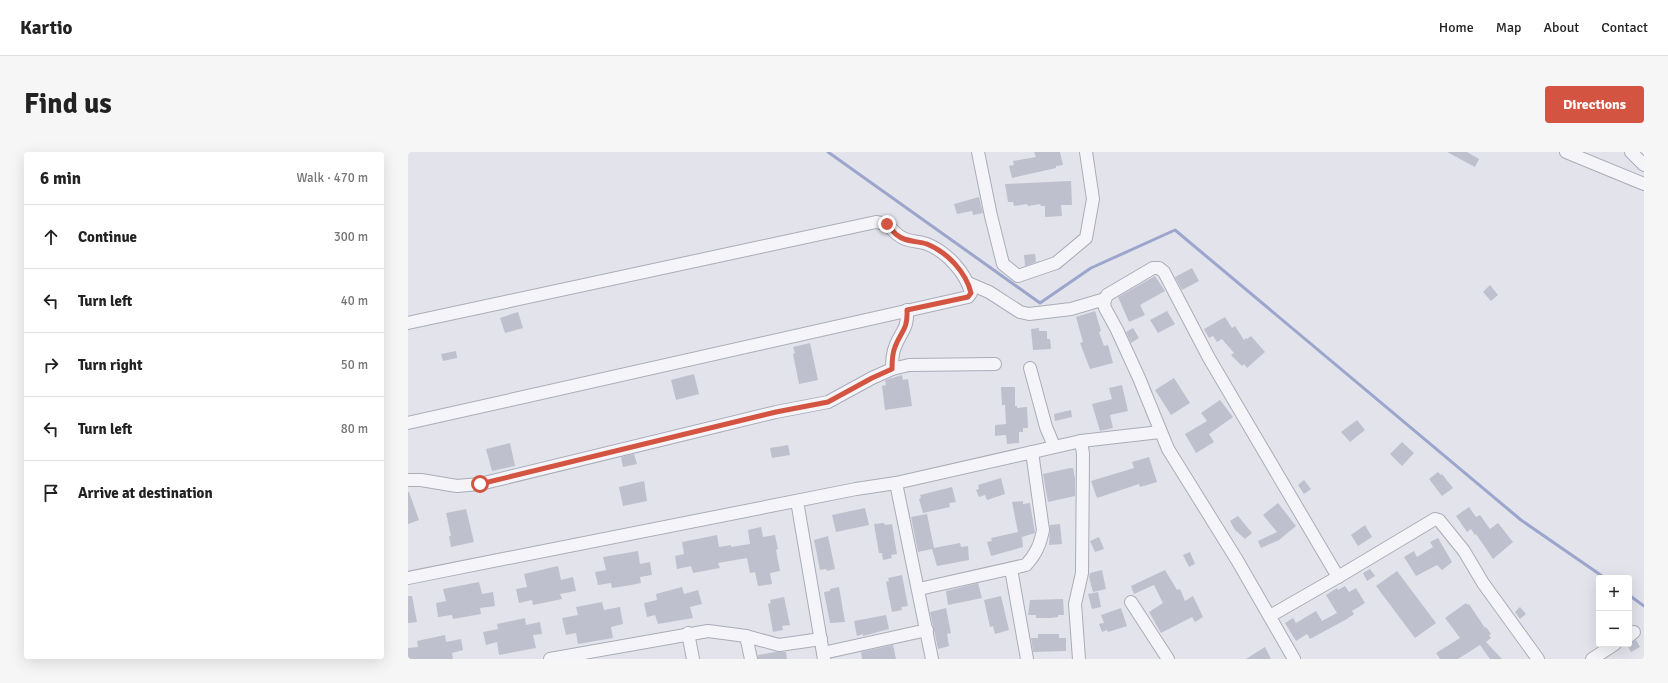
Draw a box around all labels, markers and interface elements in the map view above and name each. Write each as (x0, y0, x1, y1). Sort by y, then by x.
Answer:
text: Kartio (20, 16, 73, 40)
text: Home (1439, 19, 1474, 36)
text: Map (1496, 19, 1521, 36)
text: About (1543, 19, 1579, 36)
text: Contact (1601, 19, 1648, 36)
button: Directions (1545, 86, 1644, 123)
text: Find us (24, 87, 112, 121)
text: 6 min (40, 168, 81, 189)
text: Walk · 470 m (297, 170, 368, 186)
route end (878, 215, 896, 233)
icon: ahead (40, 226, 62, 248)
text: Continue (78, 228, 137, 246)
text: 300 m (334, 229, 368, 245)
icon: left (40, 290, 62, 312)
text: Turn left (78, 292, 132, 310)
text: 40 m (341, 293, 368, 309)
icon: right (40, 354, 62, 376)
text: Turn right (78, 356, 143, 374)
text: 50 m (341, 357, 368, 373)
icon: left (40, 418, 62, 440)
text: Turn left (78, 420, 132, 438)
text: 80 m (341, 421, 368, 437)
route start (471, 475, 489, 493)
icon: arrive (40, 482, 62, 504)
text: Arrive at destination (78, 484, 213, 502)
map controls (1596, 575, 1632, 647)
button: + (1596, 575, 1632, 611)
button: − (1596, 611, 1632, 647)

